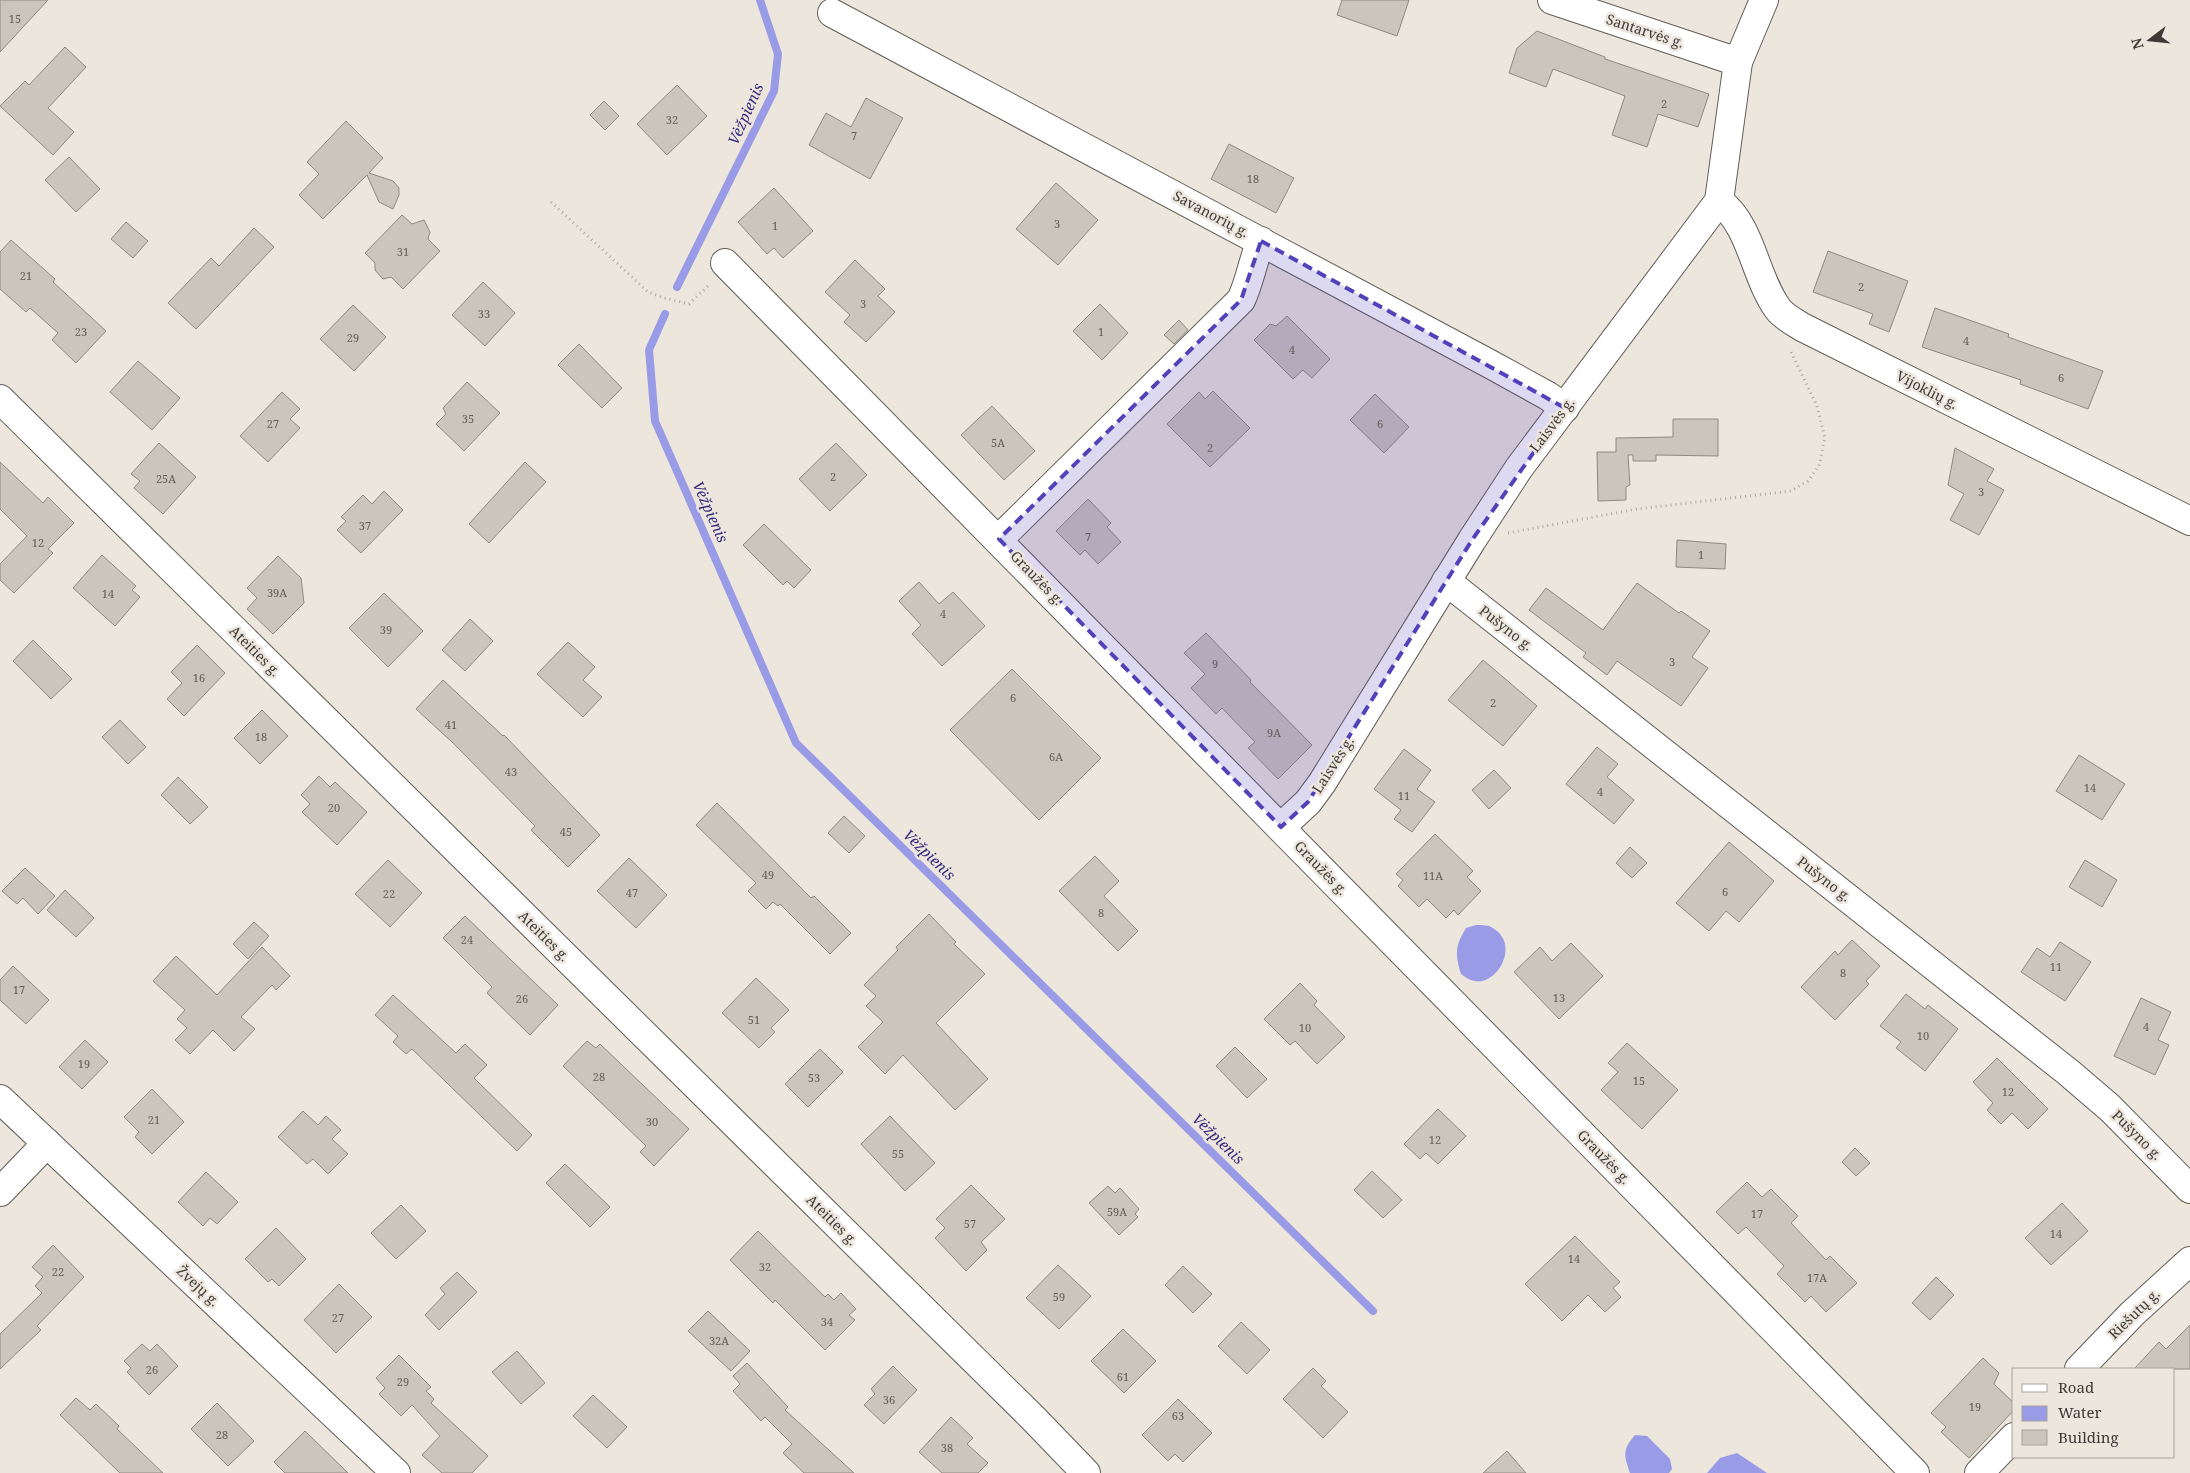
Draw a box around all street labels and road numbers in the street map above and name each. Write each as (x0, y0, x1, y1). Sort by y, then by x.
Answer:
street label: Santarvės g. (1604, 9, 1686, 52)
street label: Savanorių g. (1170, 186, 1252, 241)
street label: Vijoklių g. (1893, 366, 1961, 413)
street label: Laisvės g. (1525, 393, 1578, 456)
street label: Graužės g. (1007, 546, 1068, 609)
street label: Pušyno g. (1475, 601, 1537, 655)
street label: Ateities g. (226, 621, 285, 680)
street label: Laisvės g. (1307, 733, 1358, 797)
street label: Graužės g. (1291, 836, 1352, 899)
street label: Pušyno g. (1793, 852, 1855, 906)
street label: Ateities g. (515, 906, 574, 965)
street label: Pušyno g. (2108, 1106, 2166, 1164)
street label: Graužės g. (1574, 1125, 1635, 1188)
street label: Ateities g. (803, 1190, 862, 1249)
street label: Žvejų g. (173, 1261, 224, 1310)
street label: Riešutų g. (2104, 1284, 2164, 1343)

